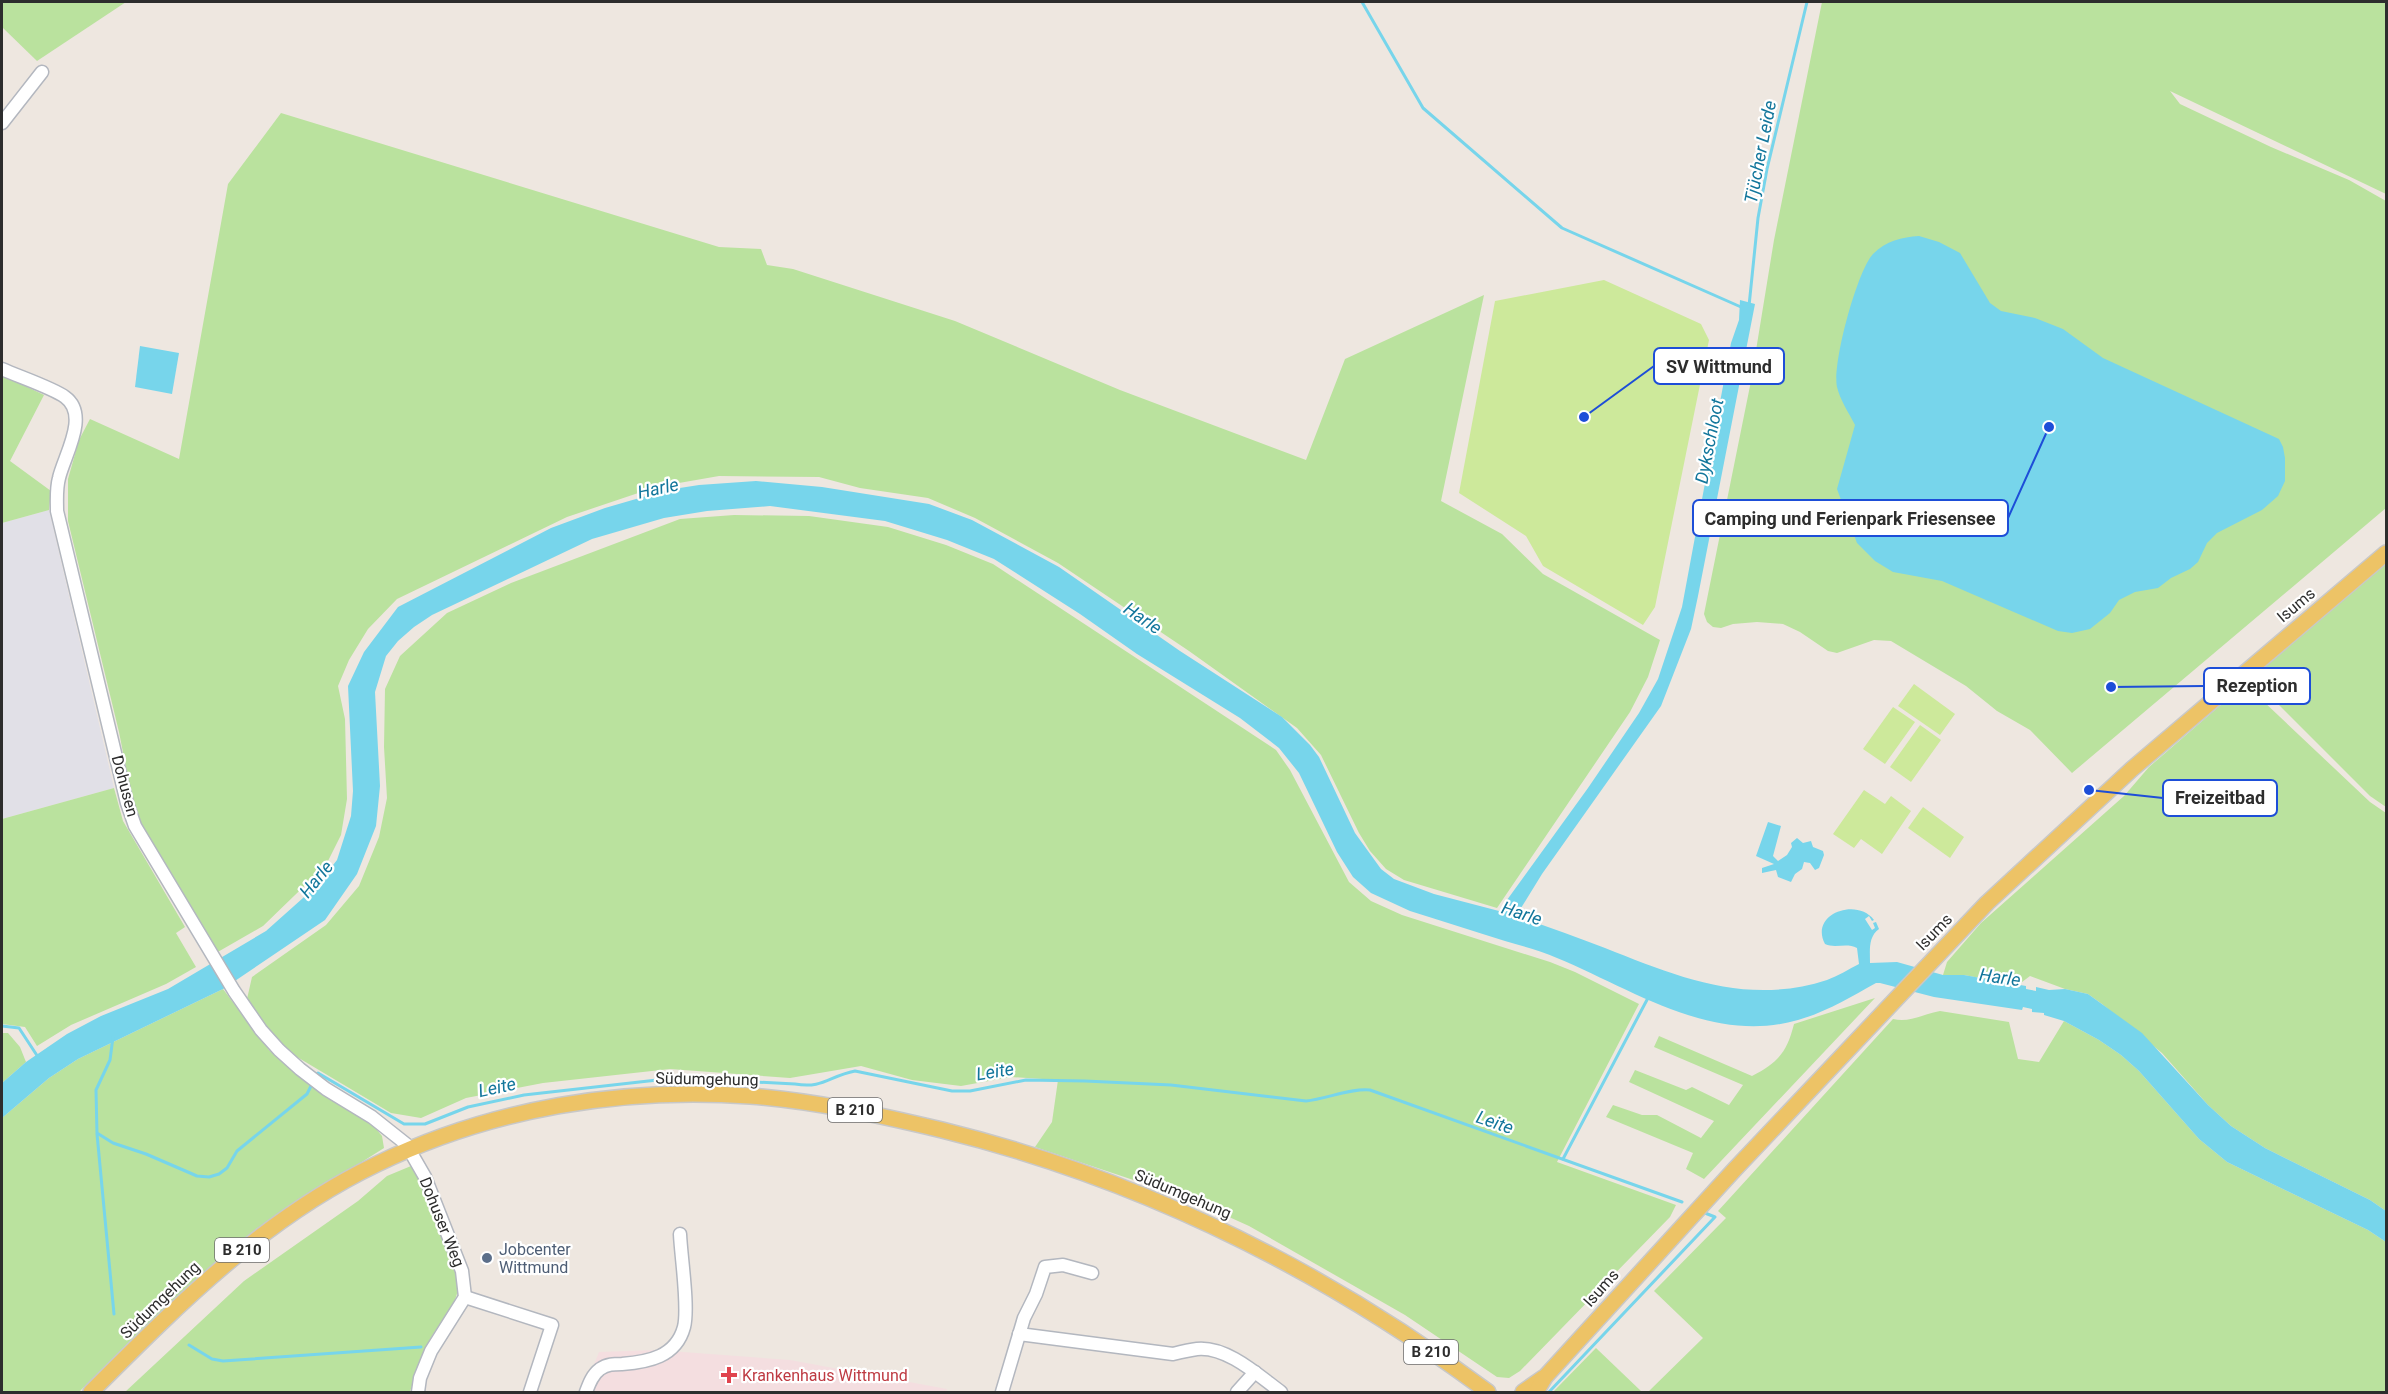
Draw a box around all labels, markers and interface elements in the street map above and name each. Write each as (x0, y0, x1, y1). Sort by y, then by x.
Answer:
water label: Tjücher Leide (1740, 99, 1780, 205)
callout: SV Wittmund (1654, 348, 1784, 384)
text: SV Wittmund (1666, 356, 1772, 377)
water label: Dykschloot (1690, 396, 1728, 485)
water label: Harle (636, 473, 680, 503)
callout: Camping und Ferienpark Friesensee (1693, 500, 2008, 536)
text: Camping und Ferienpark Friesensee (1704, 508, 1996, 529)
street label: Isums (2273, 584, 2319, 626)
water label: Harle (1120, 598, 1166, 638)
callout: Rezeption (2204, 668, 2310, 704)
text: Rezeption (2216, 675, 2298, 696)
street label: Dohusen (108, 753, 142, 819)
callout: Freizeitbad (2163, 780, 2277, 816)
text: Freizeitbad (2175, 787, 2265, 808)
water label: Harle (295, 856, 337, 902)
water label: Harle (1499, 897, 1545, 929)
street label: Isums (1912, 910, 1956, 954)
water label: Harle (1978, 964, 2022, 990)
water label: Leite (975, 1058, 1015, 1084)
street label: Südumgehung (655, 1069, 759, 1089)
water label: Leite (476, 1073, 518, 1101)
road number: B 210 (828, 1098, 882, 1122)
water label: Leite (1474, 1106, 1516, 1138)
street label: Südumgehung (1132, 1165, 1234, 1223)
street label: Dohuser Weg (415, 1174, 469, 1270)
road number: B 210 (215, 1238, 269, 1262)
place label: Jobcenter Wittmund (499, 1240, 571, 1277)
marker: Jobcenter Wittmund (480, 1251, 494, 1265)
street label: Südumgehung (116, 1257, 204, 1343)
street label: Isums (1579, 1265, 1623, 1311)
road number: B 210 (1404, 1340, 1458, 1364)
marker: Krankenhaus Wittmund (720, 1366, 738, 1384)
place label: Krankenhaus Wittmund (742, 1366, 908, 1385)

